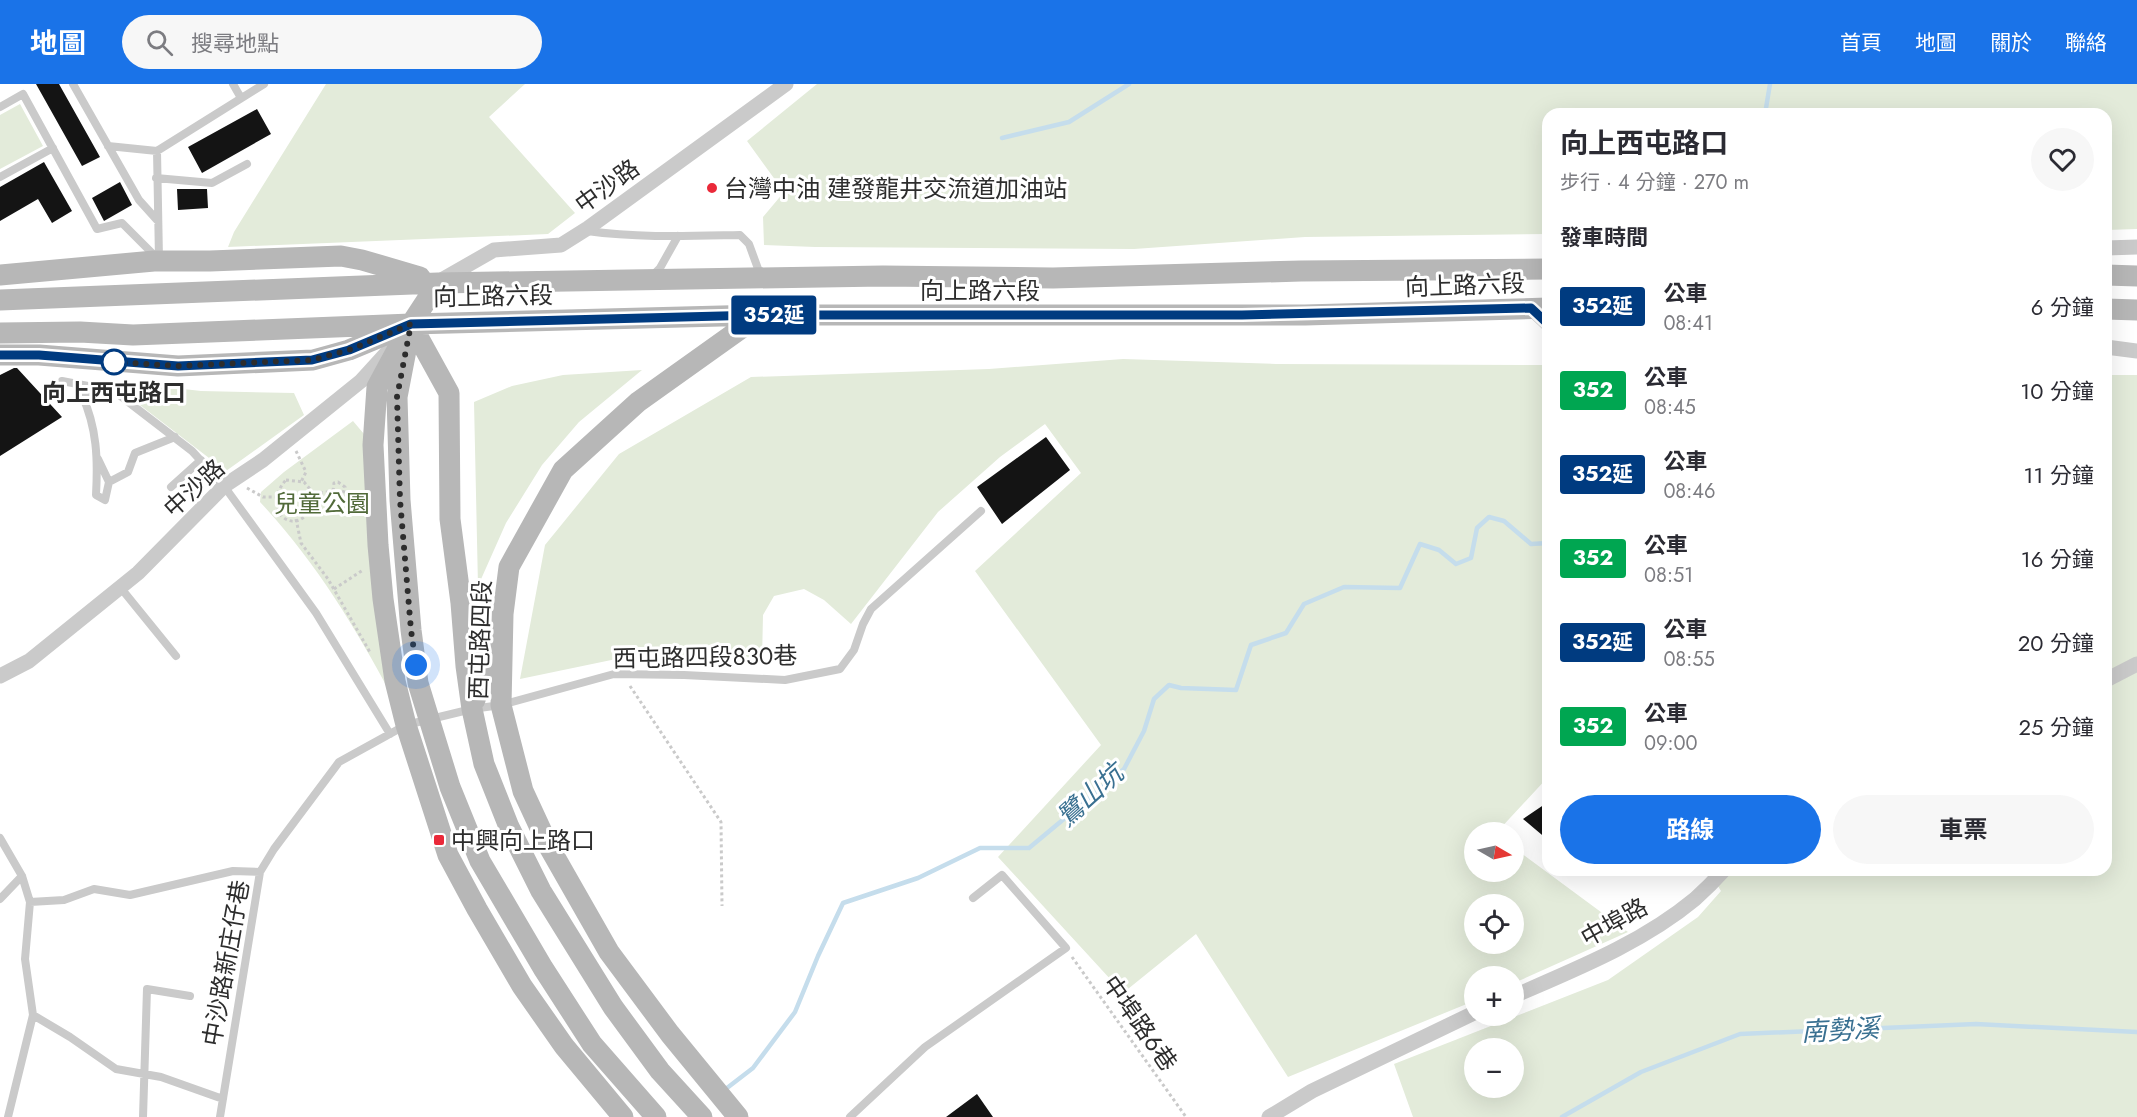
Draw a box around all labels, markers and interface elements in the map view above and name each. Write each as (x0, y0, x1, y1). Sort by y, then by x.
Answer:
search box (122, 15, 542, 69)
text: 地圖 (30, 23, 86, 64)
icon: search (143, 26, 176, 59)
text: 搜尋地點 (191, 27, 279, 59)
text: 首頁 (1840, 28, 1882, 58)
text: 地圖 (1915, 28, 1957, 58)
text: 關於 (1990, 28, 2032, 58)
text: 聯絡 (2065, 28, 2107, 58)
text: 向上西屯路口 (1560, 123, 1728, 164)
button: heart (2031, 128, 2094, 191)
street label: 中沙路 (568, 151, 646, 221)
text: 步行 · 4 分鐘 · 270 m (1560, 168, 1749, 197)
place label: 台灣中油 建發龍井交流道加油站 (724, 171, 1067, 206)
marker: 台灣中油 建發龍井交流道加油站 (705, 181, 719, 195)
text: 發車時間 (1560, 221, 1648, 253)
street label: 向上路六段 (1404, 265, 1526, 305)
street label: 向上路六段 (920, 273, 1040, 308)
street label: 向上路六段 (433, 277, 553, 315)
text: 公車 (1663, 277, 1707, 309)
text: 352延 (1572, 291, 1633, 321)
text: 6 分鐘 (2031, 291, 2094, 323)
line badge: 352延 (732, 296, 816, 334)
text: 352延 (743, 300, 805, 330)
text: 08:41 (1663, 309, 1713, 338)
marker: 向上西屯路口 (101, 349, 127, 375)
text: 公車 (1644, 361, 1688, 393)
place label: 向上西屯路口 (42, 375, 186, 410)
text: 352 (1573, 375, 1613, 405)
text: 10 分鐘 (2020, 375, 2094, 407)
text: 08:45 (1644, 393, 1696, 422)
text: 公車 (1663, 445, 1707, 477)
street label: 中沙路 (156, 451, 232, 525)
text: 352延 (1572, 459, 1633, 489)
text: 11 分鐘 (2024, 459, 2094, 491)
text: 08:46 (1663, 477, 1715, 506)
park label: 兒童公園 (274, 486, 370, 521)
text: 公車 (1644, 529, 1688, 561)
text: 352 (1573, 543, 1613, 573)
text: 16 分鐘 (2021, 543, 2094, 575)
text: 08:51 (1644, 561, 1693, 590)
street label: 西屯路四段 (460, 579, 500, 701)
text: 公車 (1663, 613, 1707, 645)
text: 352延 (1572, 627, 1633, 657)
text: 20 分鐘 (2018, 627, 2094, 659)
street label: 西屯路四段830巷 (612, 638, 798, 676)
text: 08:55 (1663, 645, 1715, 674)
your location (401, 650, 431, 680)
text: 公車 (1644, 697, 1688, 729)
text: 352 (1573, 711, 1613, 741)
text: 25 分鐘 (2018, 711, 2094, 743)
text: 09:00 (1644, 729, 1698, 758)
water label: 鷺山坑 (1048, 752, 1135, 835)
button: 路線 (1560, 795, 1821, 864)
button: 車票 (1833, 795, 2094, 864)
north arrow (1464, 822, 1524, 882)
map controls (1464, 822, 1524, 1098)
place label: 中興向上路口 (451, 823, 595, 858)
marker: 中興向上路口 (432, 833, 446, 847)
street label: 中沙路新庄仔巷 (194, 877, 258, 1049)
street label: 中埠路 (1574, 889, 1654, 955)
button: locate (1464, 894, 1524, 954)
button: + (1464, 966, 1524, 1026)
street label: 中埠路6巷 (1094, 968, 1186, 1078)
water label: 南勢溪 (1800, 1009, 1884, 1051)
button: − (1464, 1038, 1524, 1098)

